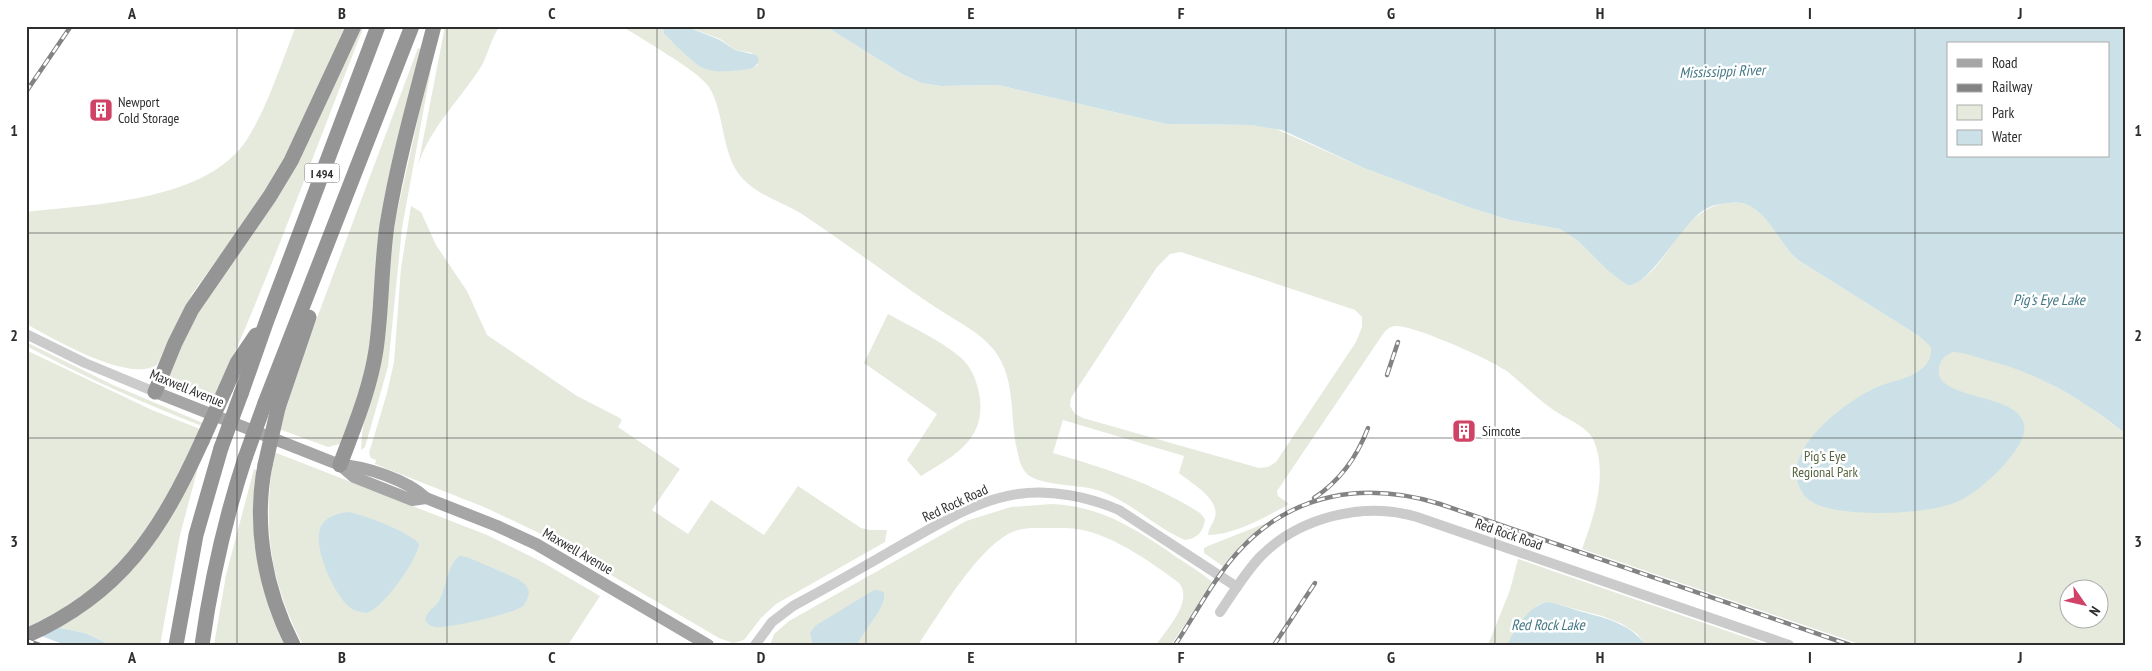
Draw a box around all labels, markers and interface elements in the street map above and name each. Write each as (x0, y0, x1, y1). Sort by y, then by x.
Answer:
text: A (127, 3, 137, 23)
text: B (338, 3, 346, 23)
text: C (548, 3, 556, 23)
text: D (757, 3, 766, 23)
text: E (968, 3, 975, 23)
text: F (1178, 3, 1185, 23)
text: G (1387, 3, 1395, 23)
text: H (1596, 3, 1604, 23)
text: I (1808, 3, 1812, 23)
text: J (2017, 3, 2022, 23)
legend (1947, 42, 2110, 158)
text: Road (1992, 53, 2018, 72)
water label: Mississippi River (1679, 60, 1767, 82)
text: Railway (1992, 77, 2033, 96)
place label: Newport Cold Storage (118, 93, 180, 127)
building icon: Newport Cold Storage (88, 97, 114, 123)
text: Park (1992, 103, 2014, 122)
text: 1 (10, 120, 18, 140)
text: 1 (2134, 120, 2142, 140)
text: Water (1992, 127, 2023, 146)
road number: I 494 (304, 164, 340, 182)
water label: Pig's Eye Lake (2013, 290, 2086, 309)
text: 2 (10, 325, 18, 345)
text: 2 (2134, 325, 2142, 345)
street label: Maxwell Avenue (147, 365, 227, 411)
building icon: Simcote (1451, 418, 1477, 444)
place label: Simcote (1482, 422, 1521, 440)
park label: Pig's Eye Regional Park (1792, 447, 1858, 481)
street label: Red Rock Road (919, 480, 991, 526)
street label: Red Rock Road (1473, 514, 1545, 554)
street label: Maxwell Avenue (539, 524, 617, 579)
text: 3 (10, 531, 18, 551)
text: 3 (2134, 531, 2142, 551)
north arrow (2060, 578, 2110, 628)
text: N (2085, 603, 2104, 619)
water label: Red Rock Lake (1511, 615, 1586, 634)
text: A (127, 647, 137, 667)
text: B (338, 647, 346, 667)
text: C (548, 647, 556, 667)
text: D (757, 647, 766, 667)
text: E (968, 647, 975, 667)
text: F (1178, 647, 1185, 667)
text: G (1387, 647, 1395, 667)
text: H (1596, 647, 1604, 667)
text: I (1808, 647, 1812, 667)
text: J (2017, 647, 2022, 667)

